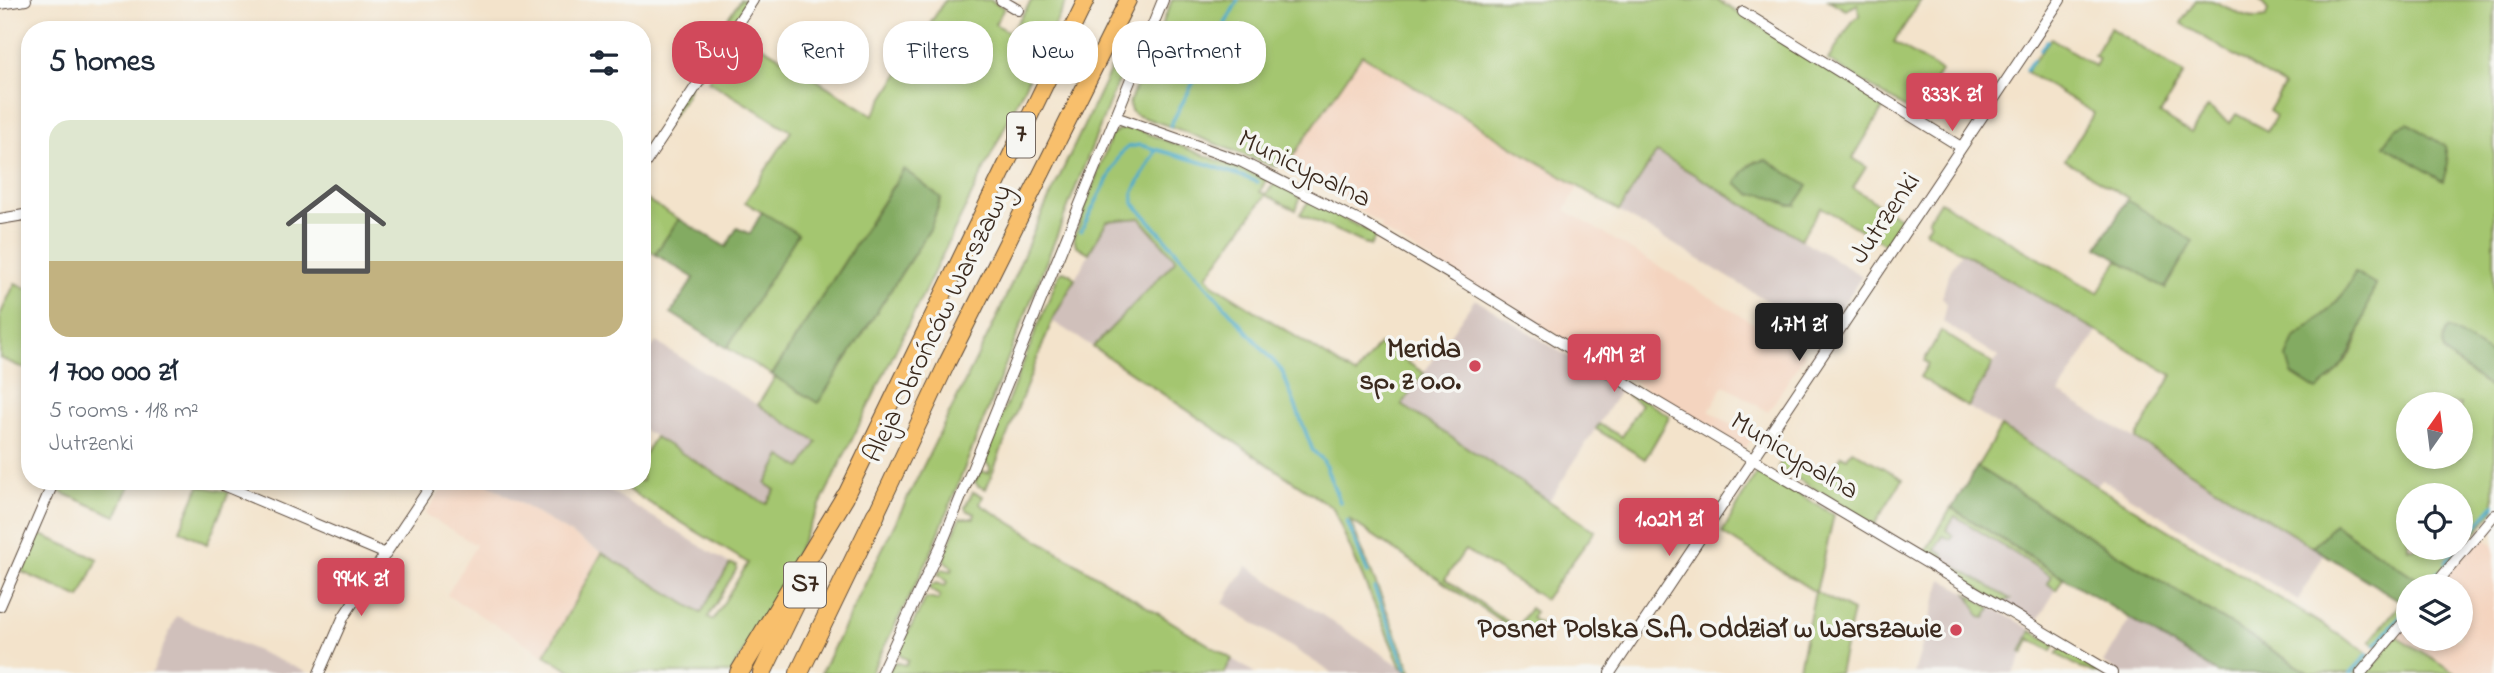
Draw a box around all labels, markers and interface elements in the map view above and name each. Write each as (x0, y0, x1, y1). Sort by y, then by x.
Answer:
chip: Buy (672, 21, 763, 84)
chip: Rent (777, 21, 869, 84)
chip: Filters (883, 21, 993, 84)
chip: New (1007, 21, 1098, 84)
chip: Apartment (1112, 21, 1266, 84)
text: 5 homes (49, 41, 156, 85)
icon: filters (585, 44, 623, 82)
pin: 833K zł (1887, 74, 2017, 133)
text: 833K zł (1922, 79, 1982, 112)
road number: 7 (1007, 112, 1035, 158)
street label: Municypalna (1230, 120, 1378, 220)
street label: Jutrzenki (1840, 165, 1932, 273)
icon: home (273, 166, 399, 292)
street label: Aleja Obrońców Warszawy (854, 178, 1024, 470)
pin: 1.7M zł (1734, 304, 1864, 363)
text: 1.7M zł (1771, 309, 1827, 342)
place label: Merida sp. z o.o. (1360, 330, 1461, 403)
pin: 1.19M zł (1542, 334, 1686, 394)
text: 1.19M zł (1584, 340, 1644, 373)
text: 1 700 000 zł (49, 351, 178, 395)
marker: Merida sp. z o.o. (1467, 358, 1483, 374)
north arrow (2396, 392, 2473, 469)
map controls (2396, 392, 2473, 651)
text: 5 rooms · 118 m² (49, 395, 199, 428)
street label: Municypalna (1722, 402, 1866, 512)
text: Jutrzenki (49, 428, 134, 461)
button: locate (2396, 483, 2473, 560)
pin: 1.02M zł (1597, 498, 1741, 558)
text: 1.02M zł (1635, 504, 1703, 537)
pin: 994K zł (296, 558, 426, 618)
road number: S7 (784, 562, 826, 608)
text: 994K zł (333, 564, 389, 597)
button: layers (2396, 574, 2473, 651)
place label: Posnet Polska S.A. Oddział w Warszawie (1478, 610, 1943, 651)
marker: Posnet Polska S.A. Oddział w Warszawie (1948, 622, 1964, 638)

